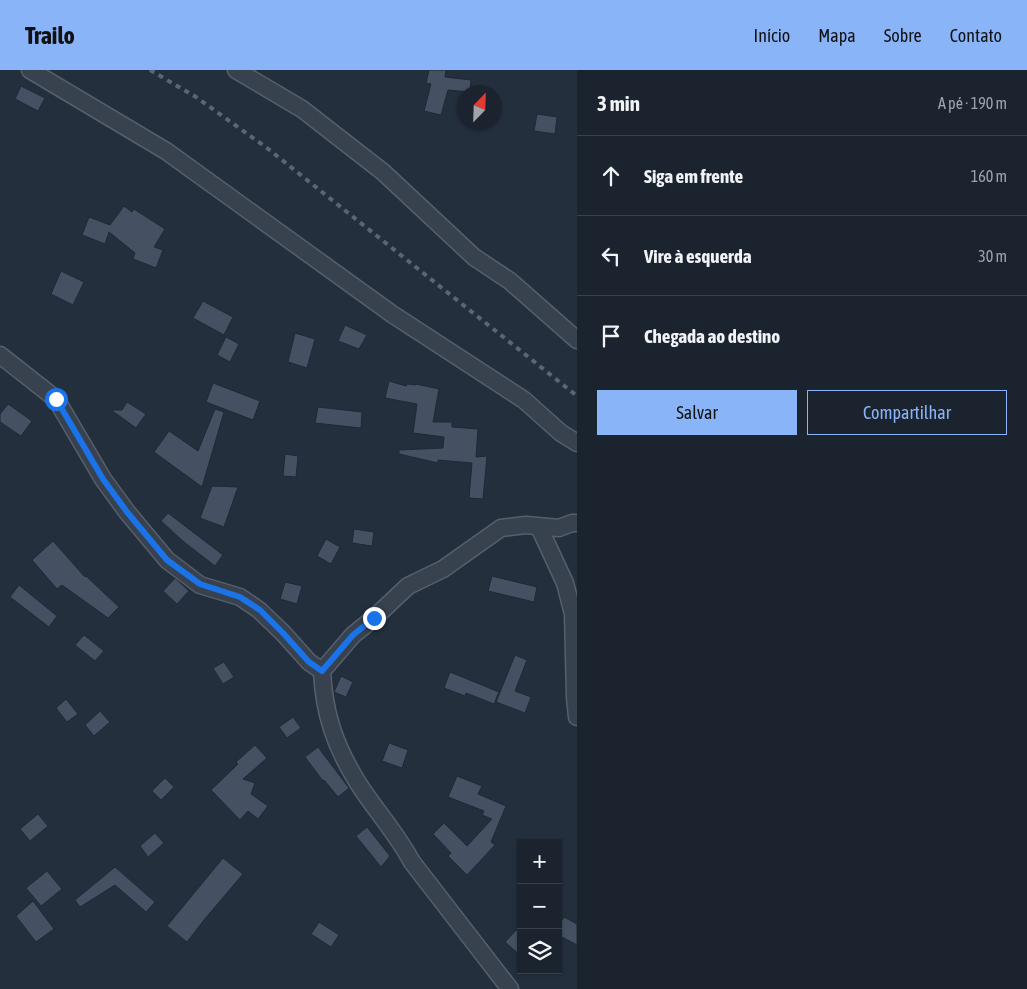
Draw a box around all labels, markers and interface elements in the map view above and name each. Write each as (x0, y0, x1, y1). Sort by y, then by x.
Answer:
text: Trailo (25, 22, 75, 49)
text: Início (754, 25, 790, 46)
text: Mapa (818, 25, 856, 46)
text: Sobre (884, 25, 922, 46)
text: Contato (950, 25, 1002, 46)
north arrow (457, 85, 502, 130)
text: 3 min (597, 91, 640, 115)
text: A pé · 190 m (938, 94, 1007, 112)
icon: ahead (597, 162, 625, 190)
text: Siga em frente (644, 165, 743, 187)
text: 160 m (971, 167, 1007, 185)
icon: left (597, 242, 625, 270)
text: Vire à esquerda (644, 245, 752, 267)
text: 30 m (978, 247, 1007, 265)
icon: arrive (597, 322, 625, 350)
text: Chegada ao destino (644, 325, 780, 347)
route start (45, 388, 68, 411)
button: Salvar (597, 390, 797, 435)
button: Compartilhar (807, 390, 1007, 435)
route end (363, 607, 386, 630)
map controls (517, 839, 562, 974)
button: + (517, 839, 562, 884)
button: − (517, 884, 562, 929)
button: layers (517, 929, 562, 974)

